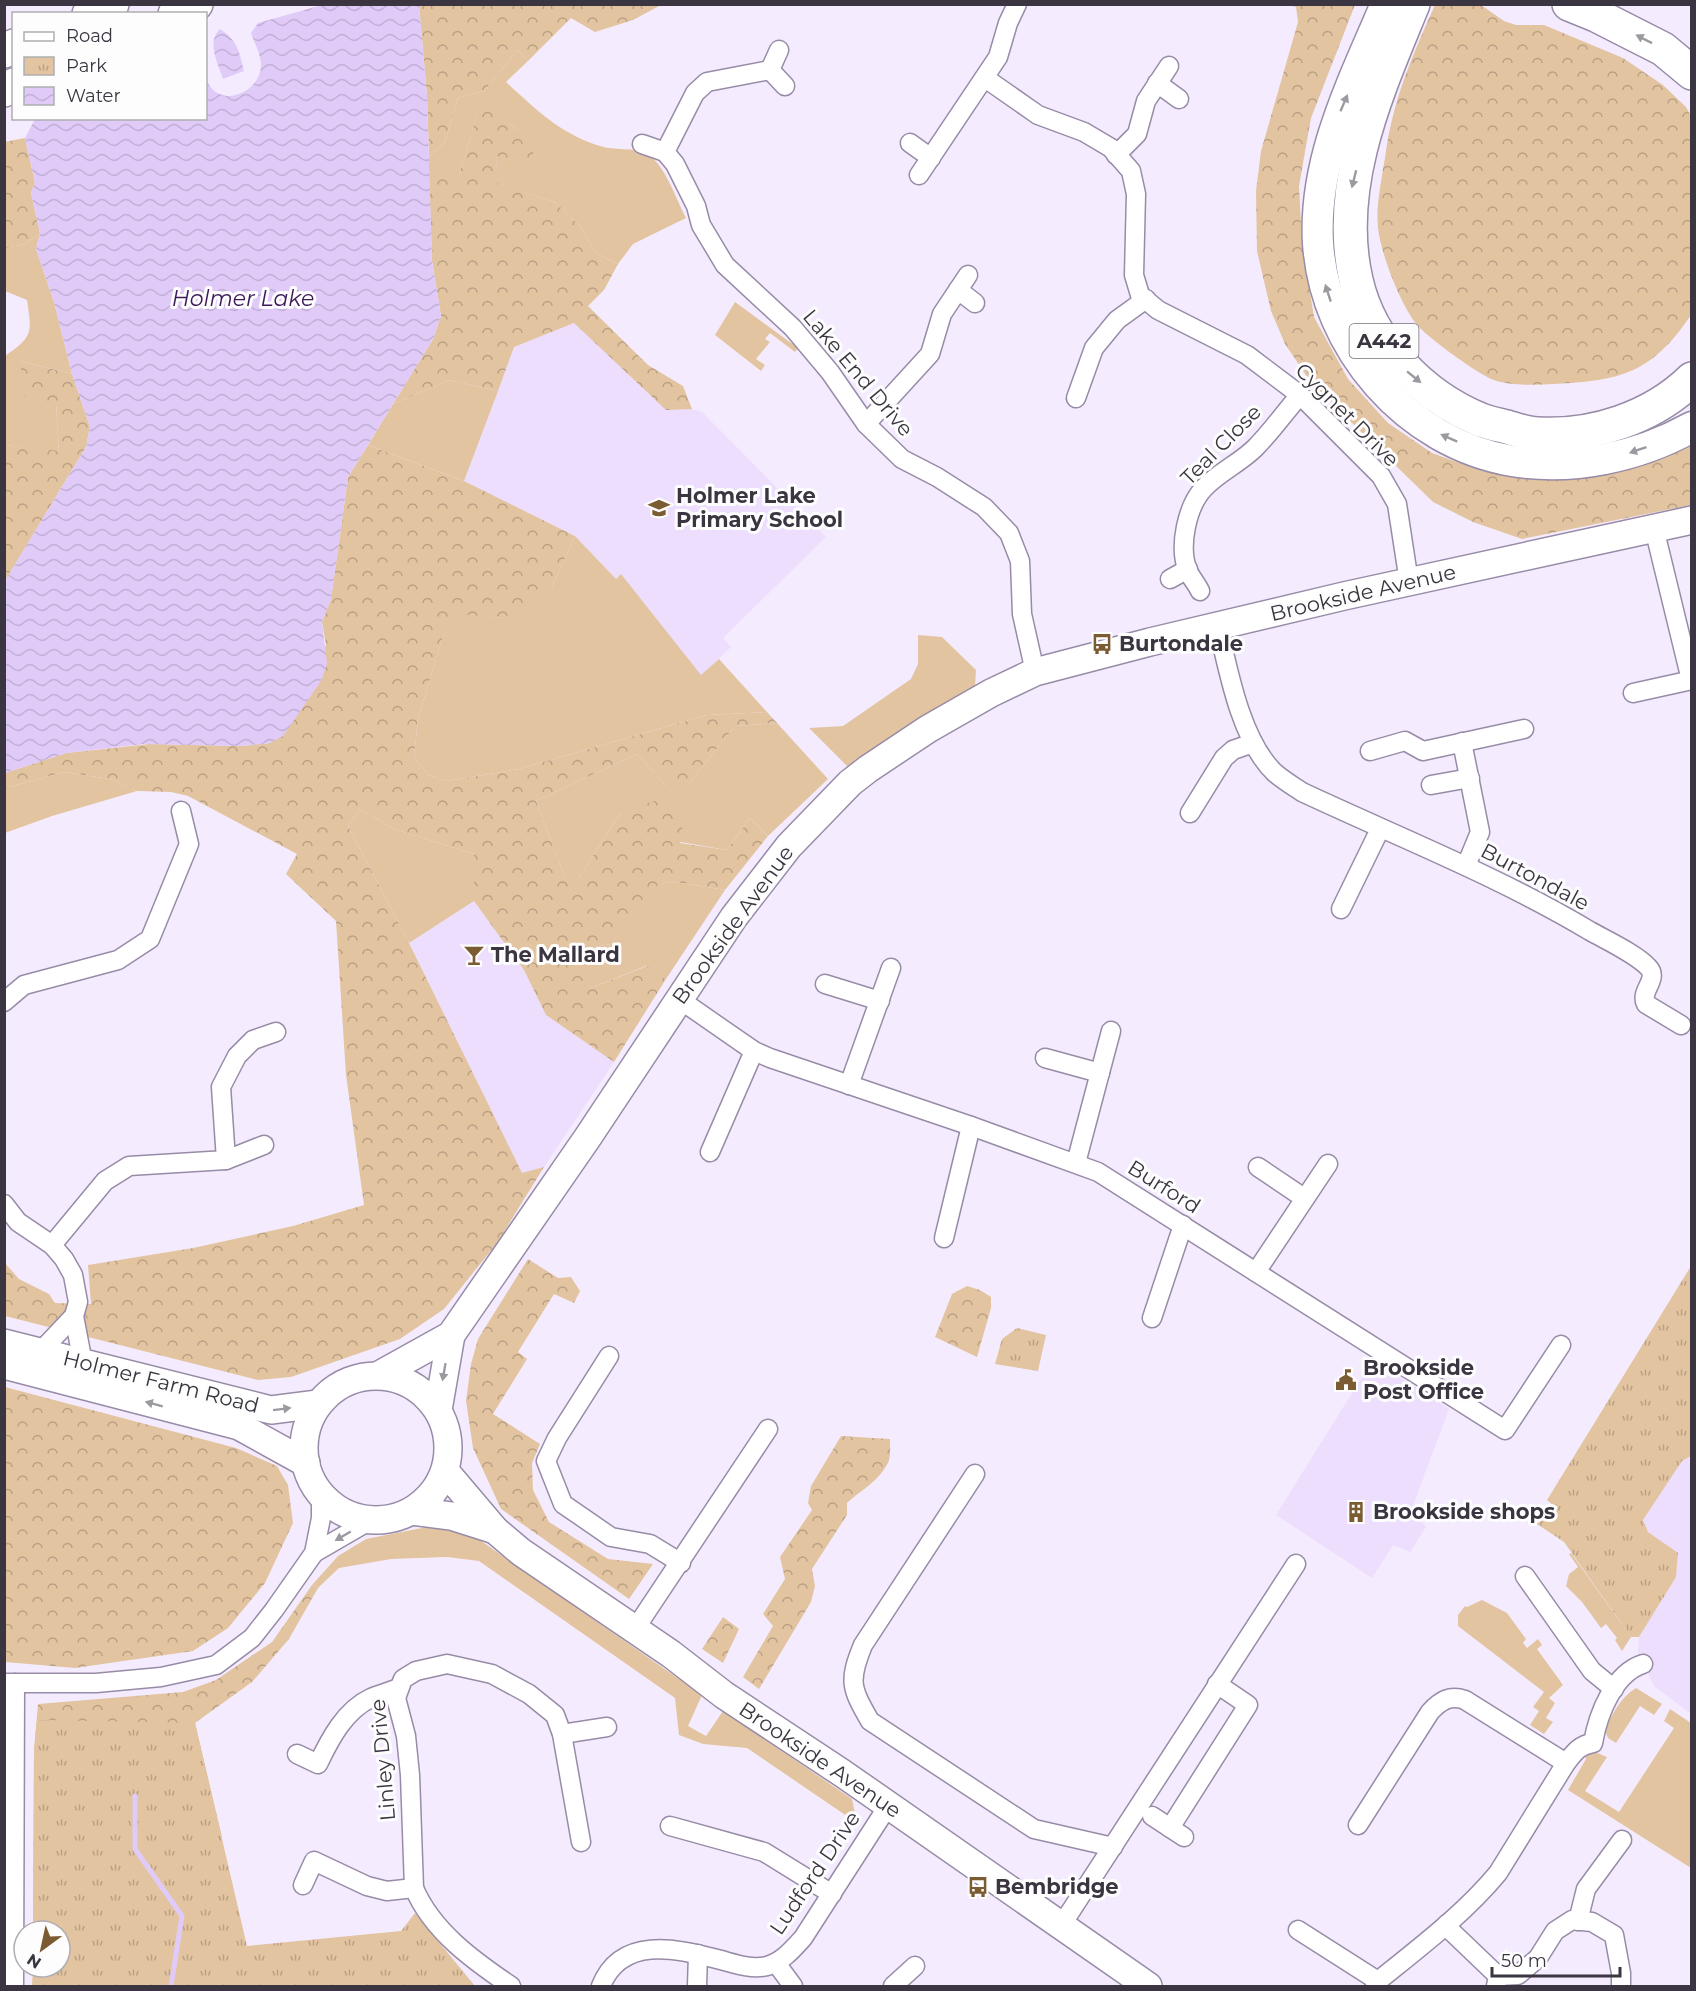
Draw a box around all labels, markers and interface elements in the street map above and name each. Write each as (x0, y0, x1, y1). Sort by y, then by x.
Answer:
legend (12, 12, 207, 120)
text: Road (66, 25, 113, 47)
one-way arrow (1636, 34, 1653, 44)
text: Park (66, 55, 107, 77)
text: Water (66, 85, 121, 107)
one-way arrow (1339, 93, 1349, 111)
one-way arrow (1348, 170, 1358, 189)
one-way arrow (1323, 284, 1332, 302)
water label: Holmer Lake (172, 285, 314, 312)
street label: Lake End Drive (798, 304, 919, 441)
road number: A442 (1350, 324, 1418, 358)
street label: Cygnet Drive (1290, 358, 1404, 472)
one-way arrow (1406, 370, 1422, 383)
street label: Teal Close (1175, 399, 1266, 490)
one-way arrow (1440, 434, 1457, 443)
one-way arrow (1629, 445, 1647, 455)
place label: Holmer Lake Primary School (676, 483, 843, 532)
school or university icon: Holmer Lake Primary School (647, 496, 671, 520)
street label: Brookside Avenue (1267, 559, 1458, 626)
place label: Burtondale (1119, 631, 1243, 656)
bus stop icon: Burtondale (1090, 632, 1114, 656)
street label: Burtondale (1477, 838, 1594, 916)
street label: Brookside Avenue (667, 840, 799, 1009)
place label: The Mallard (491, 942, 620, 967)
bar icon: The Mallard (462, 943, 486, 967)
street label: Burford (1123, 1155, 1205, 1219)
street label: Holmer Farm Road (61, 1345, 262, 1418)
place label: Brookside Post Office (1363, 1355, 1484, 1404)
one-way arrow (440, 1363, 449, 1382)
public building icon: Brookside Post Office (1334, 1368, 1358, 1392)
one-way arrow (145, 1399, 163, 1409)
one-way arrow (273, 1404, 292, 1413)
place label: Brookside shops (1373, 1499, 1555, 1524)
building icon: Brookside shops (1344, 1500, 1368, 1524)
one-way arrow (334, 1531, 351, 1541)
street label: Brookside Avenue (734, 1696, 906, 1823)
street label: Linley Drive (365, 1698, 400, 1822)
street label: Ludford Drive (764, 1806, 865, 1939)
place label: Bembridge (995, 1874, 1119, 1899)
bus stop icon: Bembridge (966, 1875, 990, 1899)
north arrow (12, 1919, 72, 1979)
scale bar (1492, 1940, 1620, 1978)
text: N (24, 1950, 45, 1973)
text: 50 m (1501, 1950, 1547, 1972)

